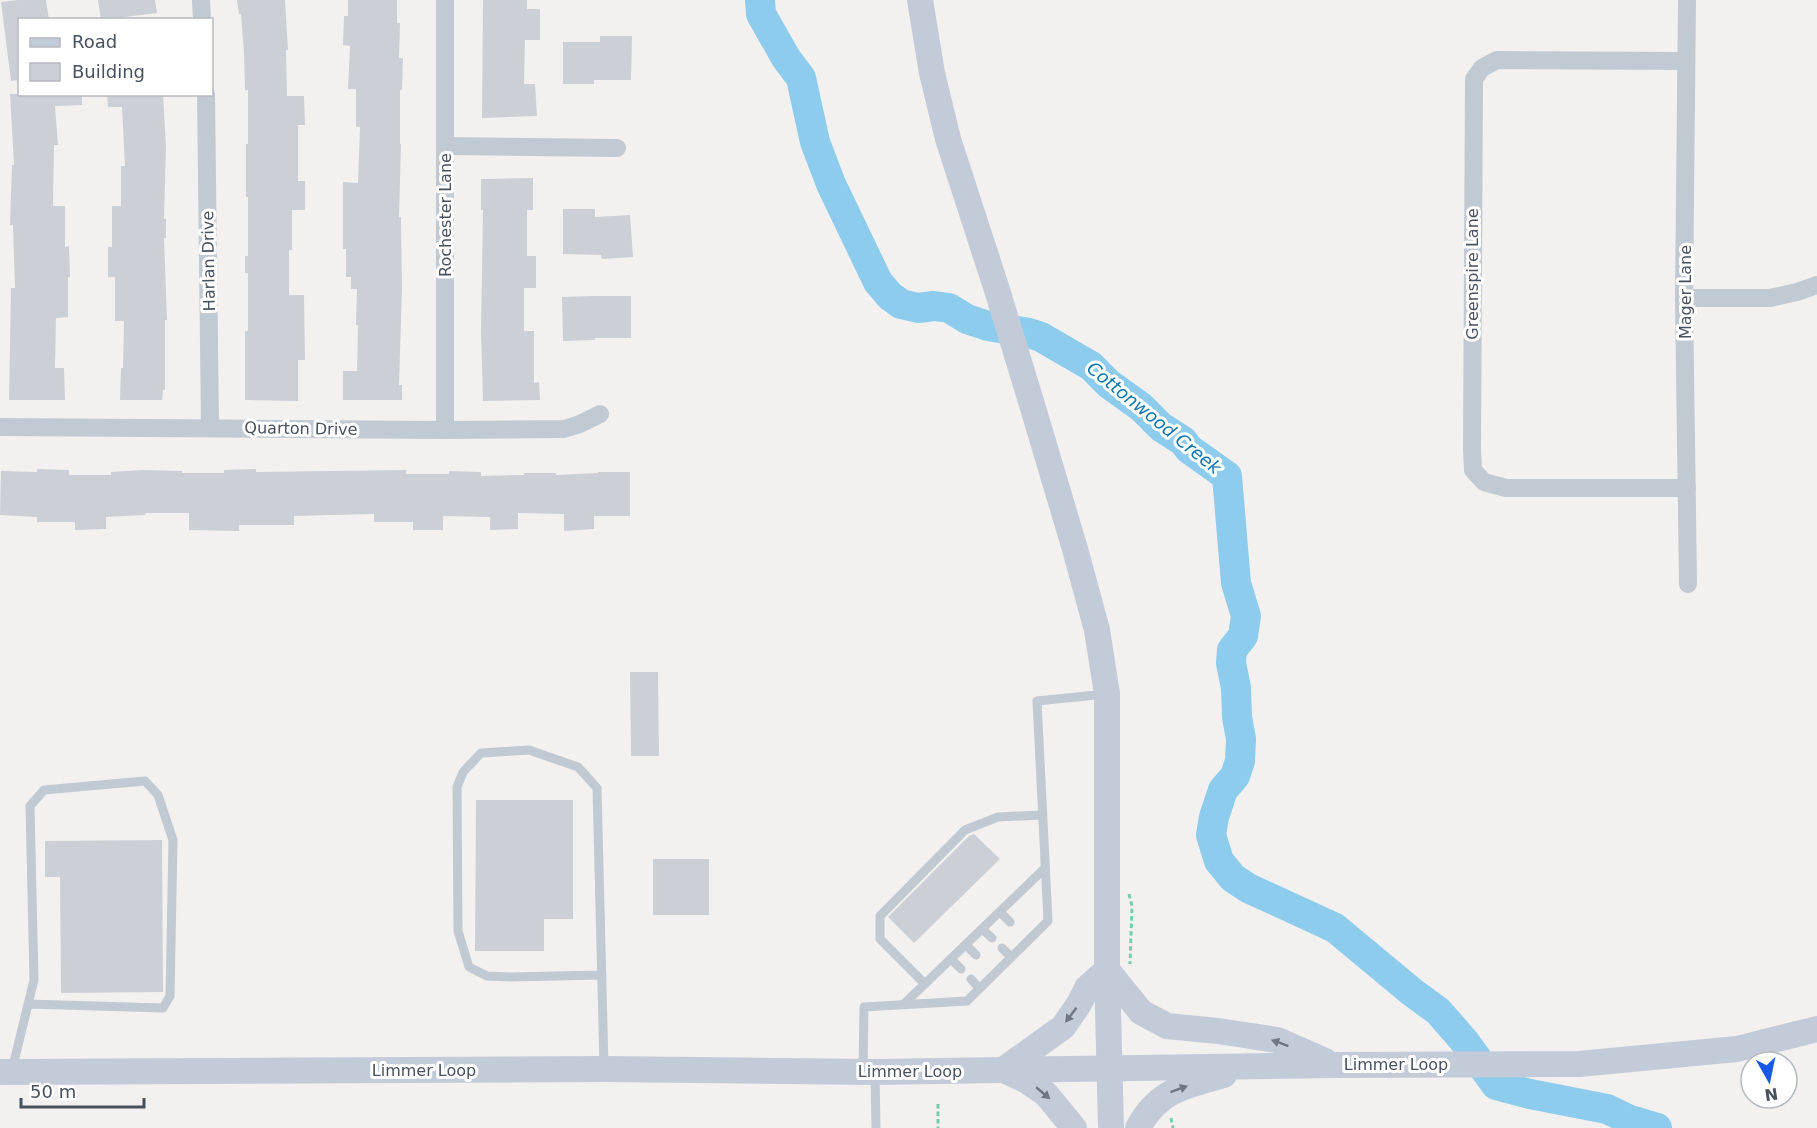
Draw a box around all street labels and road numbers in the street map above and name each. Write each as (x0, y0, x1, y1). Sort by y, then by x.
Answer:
street label: Rochester Lane (436, 153, 455, 277)
street label: Greenspire Lane (1463, 208, 1482, 340)
street label: Harlan Drive (198, 211, 219, 311)
street label: Mager Lane (1676, 245, 1695, 339)
street label: Quarton Drive (244, 418, 358, 439)
street label: Limmer Loop (1344, 1055, 1448, 1074)
street label: Limmer Loop (372, 1061, 476, 1080)
street label: Limmer Loop (858, 1062, 962, 1081)

